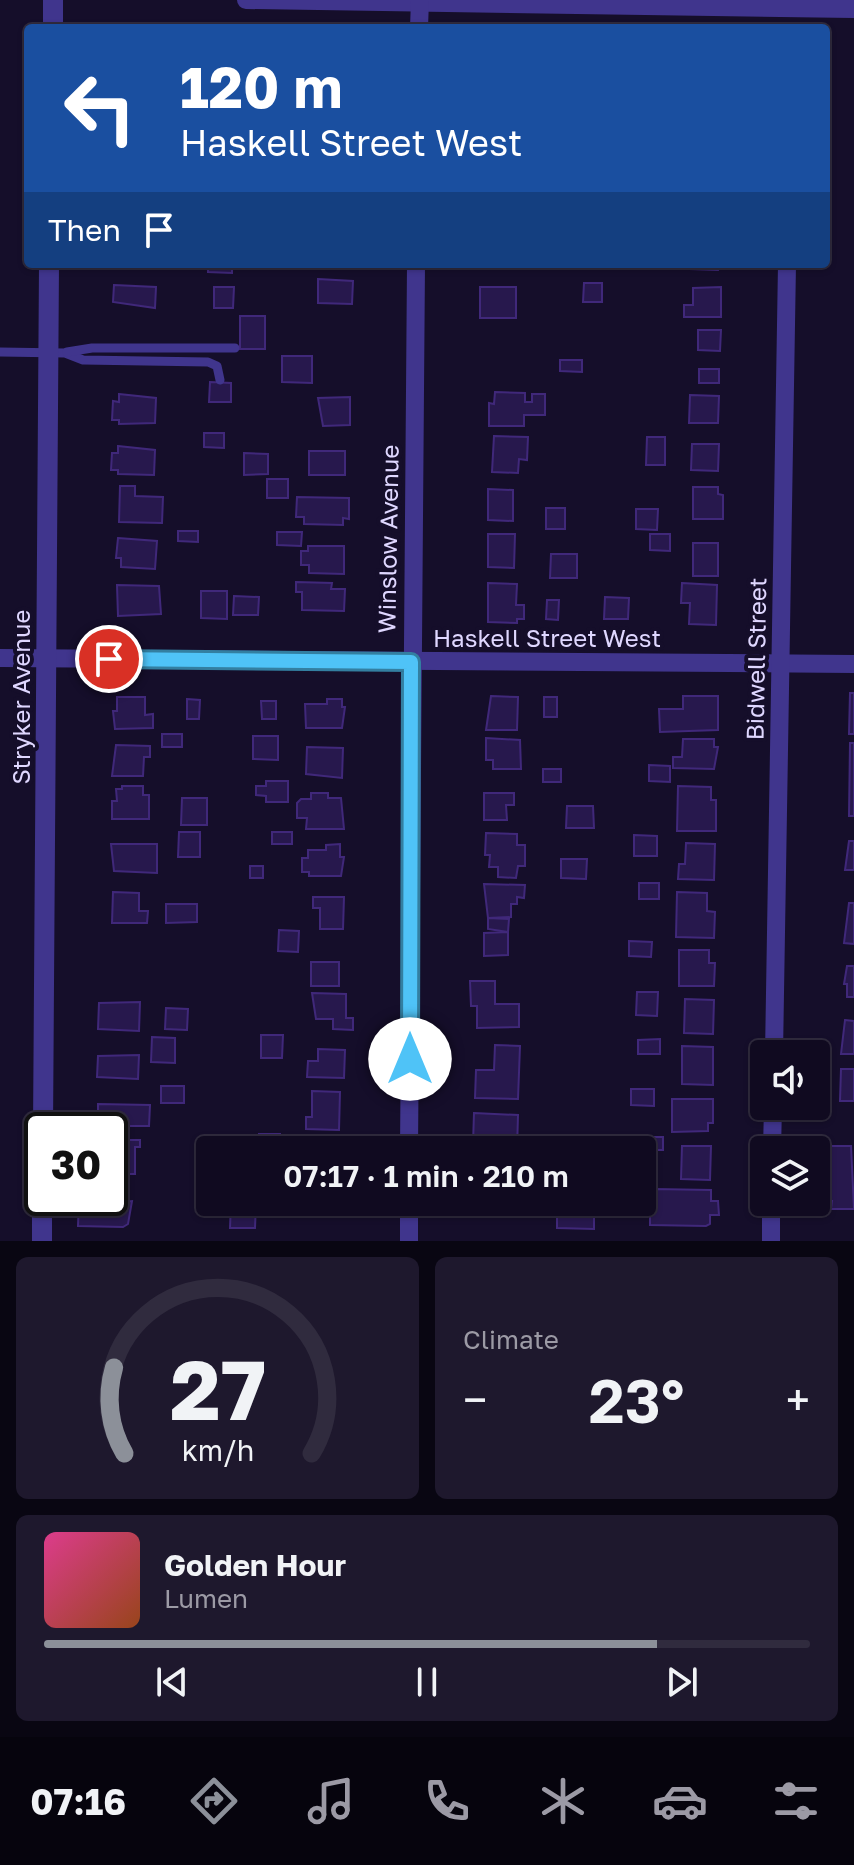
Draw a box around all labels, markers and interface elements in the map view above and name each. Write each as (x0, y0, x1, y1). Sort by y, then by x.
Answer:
text: 120 m (180, 53, 342, 120)
icon: left (48, 56, 152, 160)
text: Haskell Street West (180, 121, 522, 164)
icon: arrive (137, 208, 181, 252)
text: Then (48, 212, 121, 248)
street label: Winslow Avenue (371, 444, 404, 634)
street label: Bidwell Street (740, 577, 771, 741)
street label: Stryker Avenue (6, 609, 35, 785)
street label: Haskell Street West (433, 623, 661, 652)
pin (75, 625, 143, 693)
icon: arrive (87, 637, 131, 681)
position arrow (368, 1017, 452, 1101)
map controls (750, 1040, 830, 1216)
button: sound (750, 1040, 830, 1120)
speed limit sign: 30 (24, 1112, 128, 1216)
button: layers (750, 1136, 830, 1216)
text: 07:17 · 1 min · 210 m (283, 1158, 569, 1194)
text: Climate (463, 1324, 559, 1355)
text: 27 (169, 1338, 266, 1438)
text: 23° (589, 1364, 684, 1436)
text: − (463, 1373, 487, 1426)
text: + (786, 1373, 810, 1426)
text: km/h (181, 1433, 254, 1467)
text: Golden Hour (164, 1547, 346, 1583)
text: Lumen (164, 1583, 248, 1614)
icon: previous (150, 1660, 194, 1704)
icon: pause (405, 1660, 449, 1704)
icon: next (660, 1660, 704, 1704)
icon: directions (186, 1773, 242, 1829)
icon: music (303, 1773, 359, 1829)
icon: phone (419, 1773, 475, 1829)
icon: climate (535, 1773, 591, 1829)
icon: car (652, 1773, 708, 1829)
icon: filters (768, 1773, 824, 1829)
text: 07:16 (30, 1780, 126, 1823)

